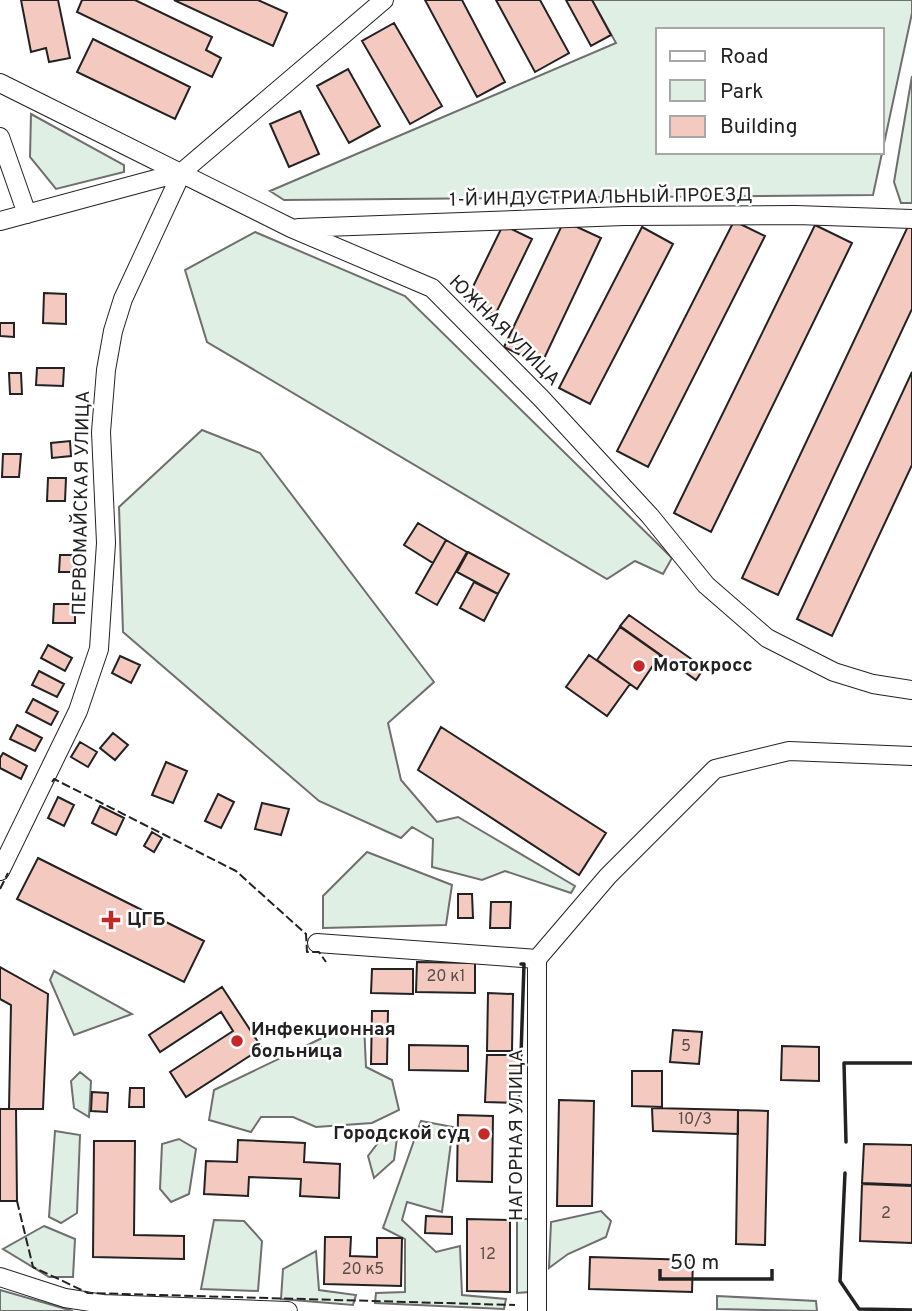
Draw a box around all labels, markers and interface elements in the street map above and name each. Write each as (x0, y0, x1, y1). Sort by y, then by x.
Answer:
legend (656, 28, 884, 154)
text: Road (720, 44, 769, 71)
text: Park (720, 79, 763, 106)
text: Building (720, 114, 798, 141)
street label: 1-Й ИНДУСТРИАЛЬНЫЙ ПРОЕЗД (449, 182, 753, 213)
street label: ЮЖНАЯ УЛИЦА (443, 270, 565, 392)
street label: ПЕРВОМАЙСКАЯ УЛИЦА (67, 390, 96, 616)
place label: Мотокросс (653, 654, 753, 678)
marker: Мотокросс (631, 658, 647, 674)
place label: ЦГБ (127, 908, 166, 932)
marker: ЦГБ (101, 910, 121, 930)
house number: 20 к1 (427, 967, 465, 987)
place label: Инфекционная больница (251, 1018, 396, 1064)
marker: Инфекционная больница (229, 1033, 245, 1049)
house number: 5 (681, 1037, 691, 1057)
street label: НАГОРНАЯ УЛИЦА (505, 1049, 529, 1221)
house number: 10/3 (678, 1110, 712, 1130)
place label: Городской суд (333, 1122, 470, 1146)
marker: Городской суд (476, 1126, 492, 1142)
house number: 2 (881, 1204, 891, 1224)
scale bar (660, 1238, 772, 1282)
house number: 12 (480, 1245, 496, 1265)
text: 50 m (670, 1250, 719, 1277)
house number: 20 к5 (342, 1260, 384, 1280)

